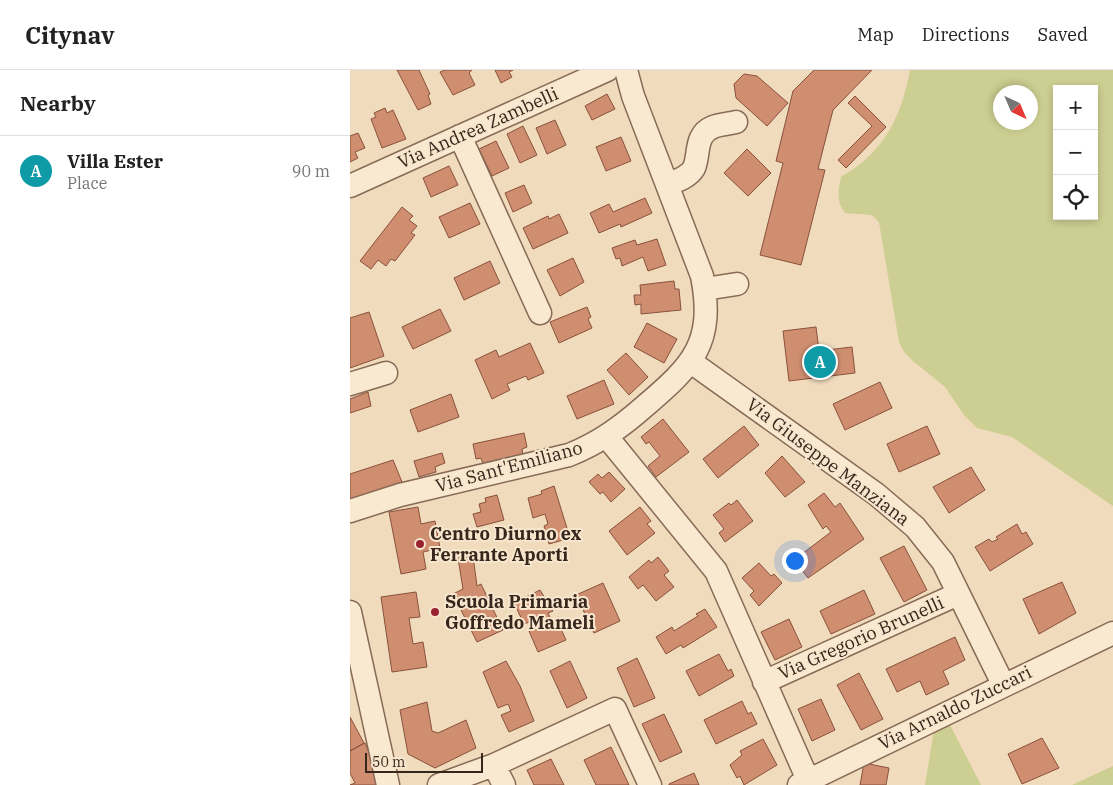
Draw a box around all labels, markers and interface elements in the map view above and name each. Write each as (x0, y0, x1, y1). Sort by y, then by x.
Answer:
text: Citynav (25, 19, 114, 51)
text: Map (857, 23, 894, 46)
text: Directions (922, 23, 1010, 46)
text: Saved (1038, 23, 1088, 46)
street label: Via Andrea Zambelli (394, 82, 562, 173)
north arrow (993, 85, 1038, 130)
map controls (1053, 85, 1098, 220)
button: + (1053, 85, 1098, 130)
text: Nearby (20, 89, 96, 117)
button: − (1053, 130, 1098, 175)
text: Villa Ester (67, 149, 163, 173)
text: A (30, 161, 42, 181)
text: 90 m (292, 161, 330, 181)
text: Place (67, 173, 107, 193)
button: locate (1053, 175, 1098, 220)
pin: A (804, 343, 836, 381)
street label: Via Giuseppe Manziana (742, 393, 915, 531)
street label: Via Sant'Emiliano (433, 436, 585, 497)
place label: Centro Diurno ex Ferrante Aporti (430, 522, 582, 566)
marker: Centro Diurno ex Ferrante Aporti (414, 538, 426, 550)
your location (782, 548, 808, 574)
place label: Scuola Primaria Goffredo Mameli (445, 590, 594, 634)
street label: Via Gregorio Brunelli (774, 591, 947, 684)
marker: Scuola Primaria Goffredo Mameli (429, 606, 441, 618)
street label: Via Arnaldo Zuccari (874, 660, 1036, 755)
scale bar (365, 750, 482, 773)
text: 50 m (372, 753, 405, 771)

